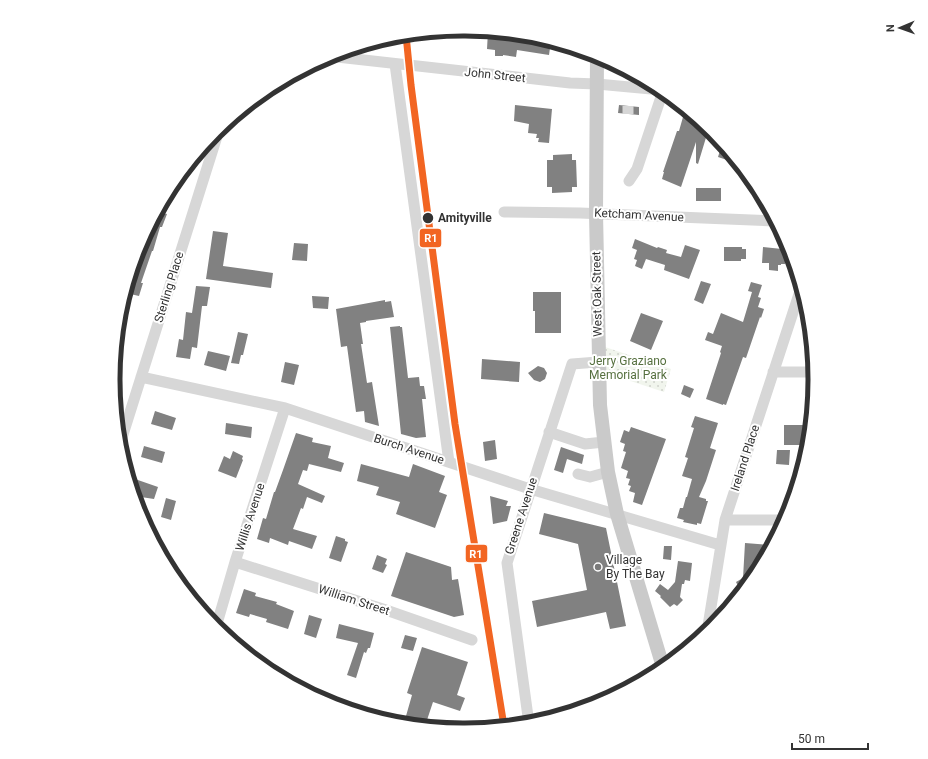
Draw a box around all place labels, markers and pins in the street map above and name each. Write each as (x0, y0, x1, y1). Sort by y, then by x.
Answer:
marker: Amityville (421, 211, 435, 225)
place label: Amityville (438, 211, 492, 225)
place label: Village By The Bay (606, 553, 665, 581)
marker: Village By The Bay (593, 562, 603, 572)

